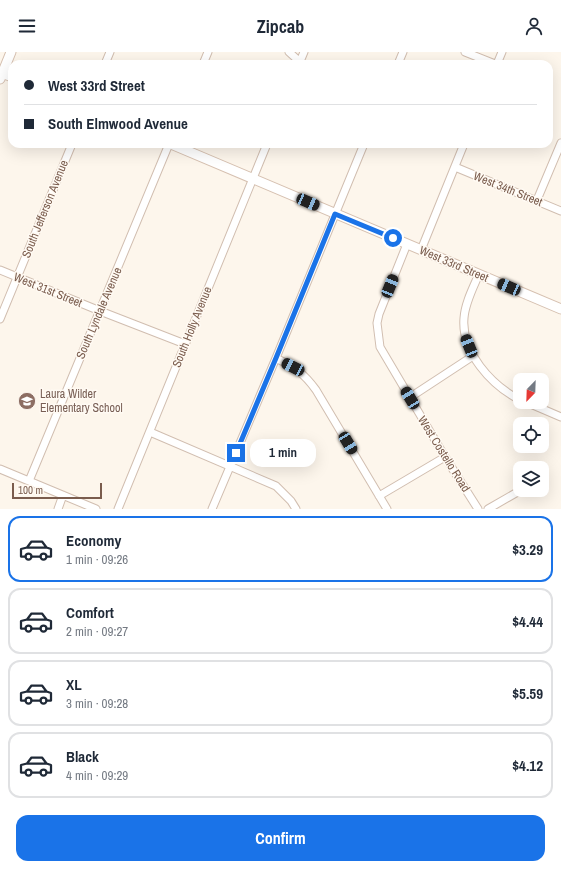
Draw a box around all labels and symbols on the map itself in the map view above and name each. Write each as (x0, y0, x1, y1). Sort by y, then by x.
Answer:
street label: South Jefferson Avenue (18, 158, 72, 260)
street label: West 34th Street (471, 168, 545, 210)
car (295, 192, 321, 212)
route start (384, 229, 402, 247)
street label: West 33rd Street (417, 242, 491, 286)
street label: South Lyndale Avenue (72, 265, 126, 361)
street label: West 31st Street (11, 269, 85, 311)
car (380, 273, 400, 299)
car (496, 277, 522, 297)
street label: South Holly Avenue (169, 284, 215, 370)
car (459, 333, 479, 359)
car (280, 356, 306, 378)
north arrow (513, 373, 549, 409)
car (399, 385, 421, 411)
place label: Laura Wilder Elementary School (40, 386, 123, 416)
school or university icon: Laura Wilder Elementary School (17, 391, 37, 411)
street label: West Costello Road (414, 413, 474, 495)
car (337, 430, 359, 456)
callout: 1 min (250, 439, 316, 467)
route end (227, 444, 245, 462)
scale bar (12, 481, 102, 500)

